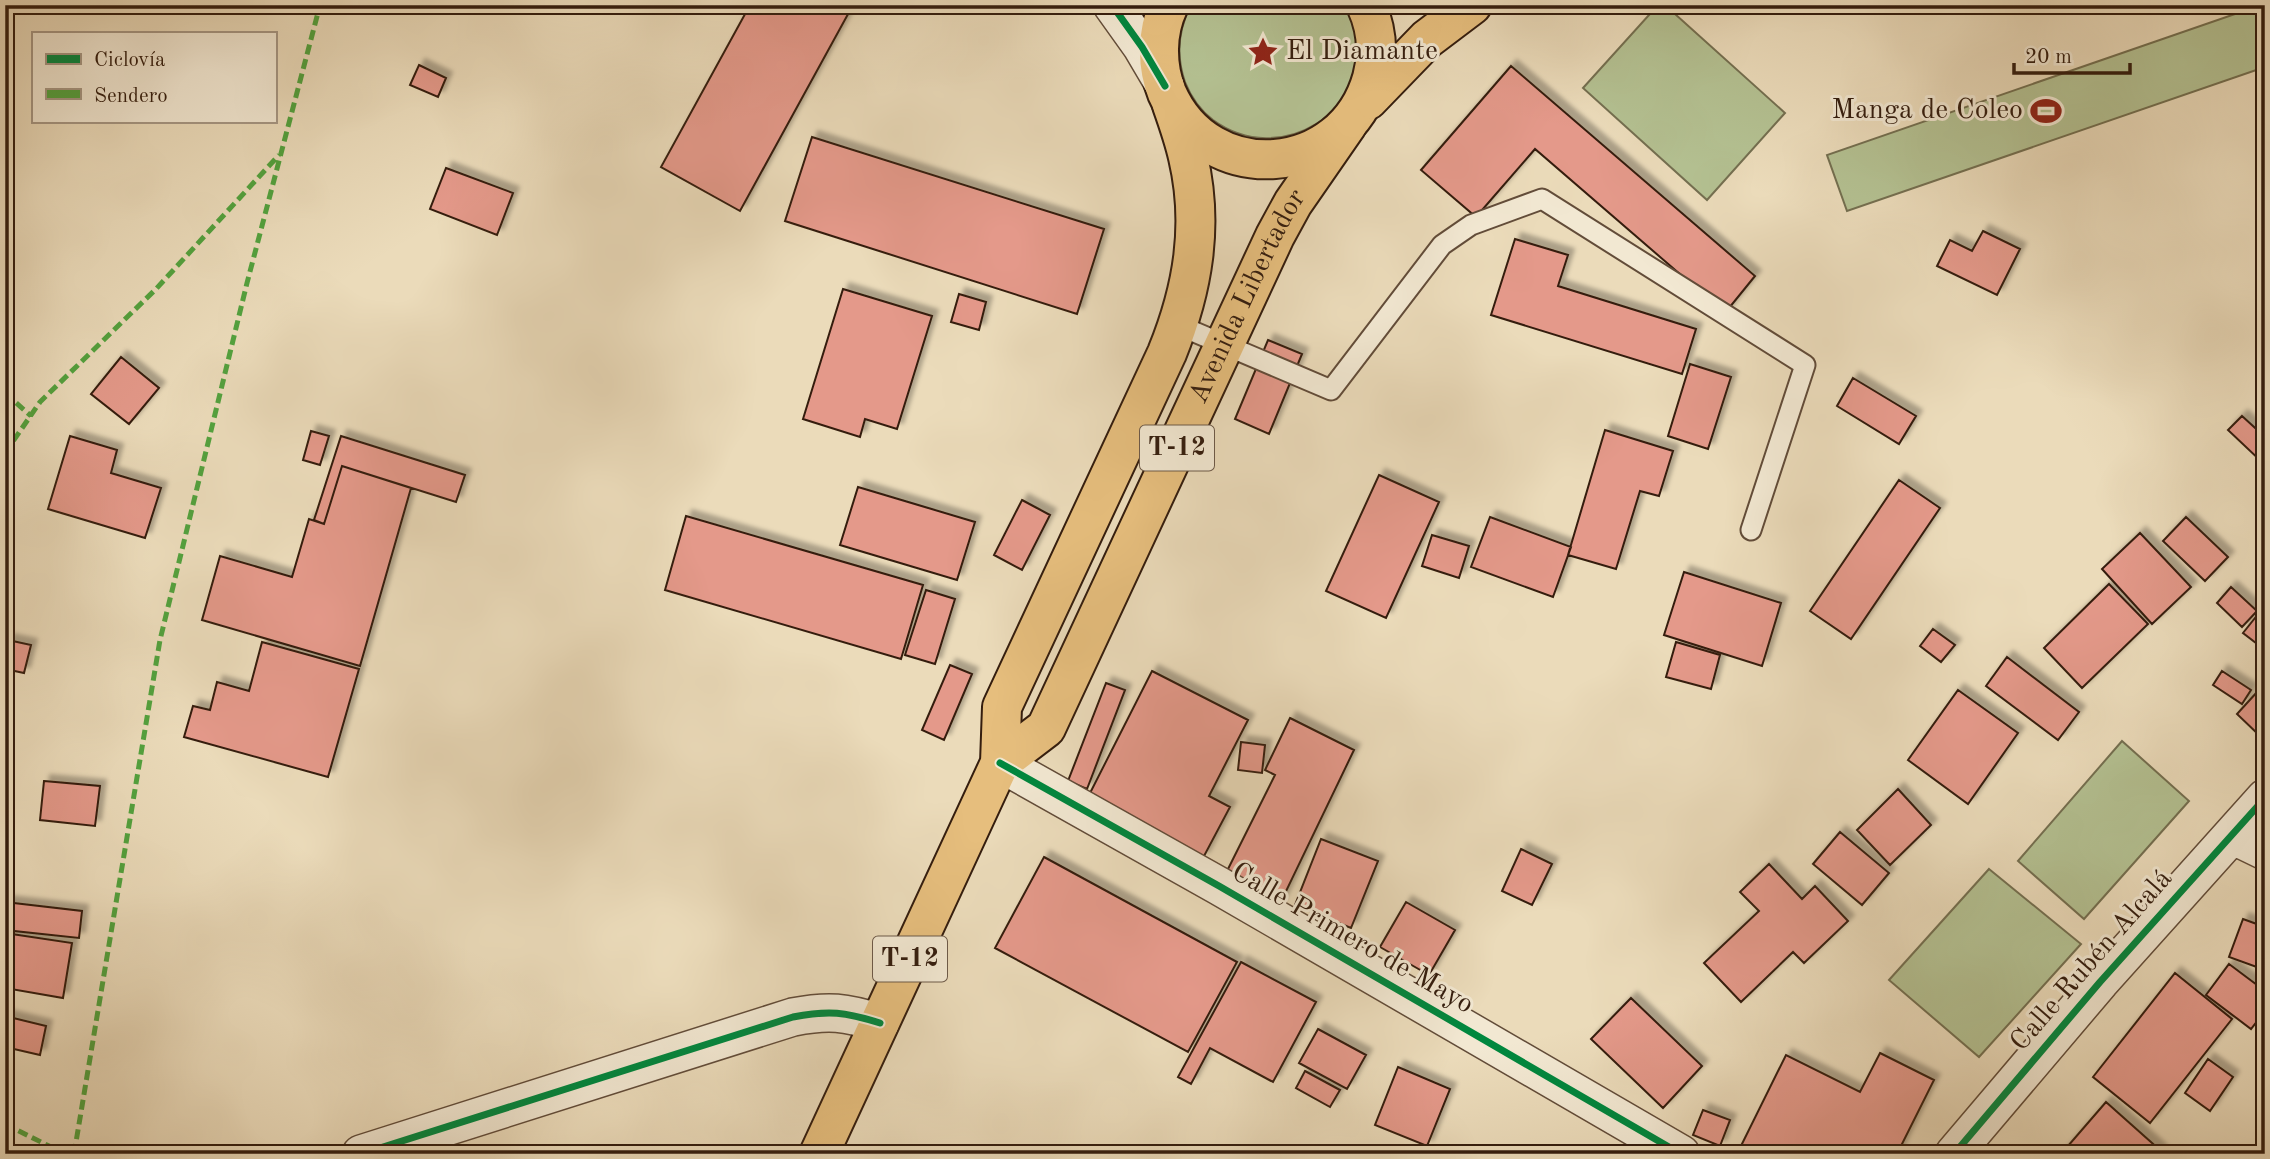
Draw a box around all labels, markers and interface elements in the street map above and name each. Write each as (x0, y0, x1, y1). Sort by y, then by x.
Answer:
legend (32, 32, 276, 122)
scale bar (2014, 32, 2130, 76)
place icon: El Diamante (1246, 35, 1280, 69)
place label: El Diamante (1286, 38, 1438, 66)
text: 20 m (2025, 47, 2072, 68)
text: Ciclovía (94, 50, 165, 71)
text: Sendero (94, 86, 168, 107)
sports icon: Manga de Coleo (2029, 94, 2063, 128)
place label: Manga de Coleo (1831, 97, 2023, 125)
street label: Avenida Libertador (1185, 185, 1312, 408)
road number: T-12 (1140, 426, 1214, 470)
street label: Calle Primero de Mayo (1226, 858, 1478, 1020)
street label: Calle Rubén Alcalá (2006, 865, 2178, 1057)
road number: T-12 (873, 936, 947, 982)

